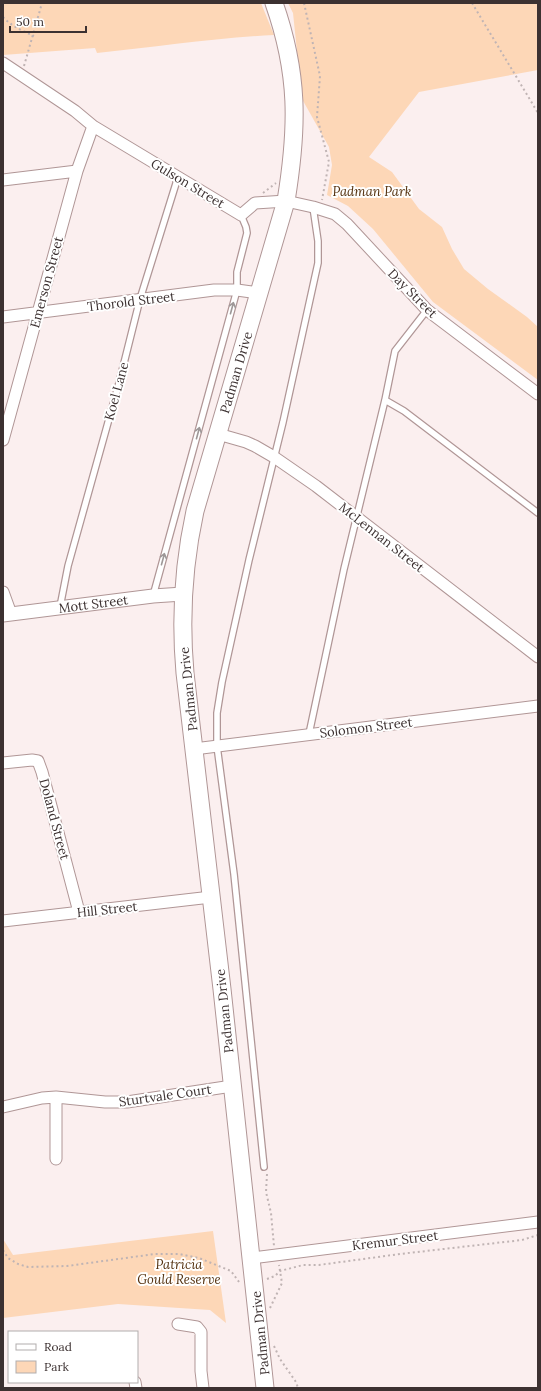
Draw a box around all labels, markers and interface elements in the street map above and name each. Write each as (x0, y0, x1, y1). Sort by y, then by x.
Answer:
scale bar (10, 8, 86, 34)
text: 50 m (16, 14, 44, 29)
street label: Gulson Street (148, 155, 228, 212)
park label: Padman Park (332, 183, 412, 200)
street label: Emerson Street (26, 234, 67, 330)
street label: Day Street (384, 265, 441, 322)
street label: Thorold Street (86, 288, 176, 315)
one-way arrow (229, 302, 236, 315)
street label: Padman Drive (216, 329, 256, 415)
street label: Koel Lane (101, 360, 132, 422)
one-way arrow (195, 427, 202, 440)
street label: McLennan Street (336, 499, 428, 576)
one-way arrow (160, 553, 168, 566)
street label: Mott Street (58, 591, 129, 617)
street label: Padman Drive (176, 646, 201, 732)
street label: Solomon Street (319, 713, 414, 742)
street label: Doland Street (36, 777, 74, 862)
street label: Hill Street (76, 898, 138, 921)
street label: Padman Drive (212, 968, 237, 1054)
street label: Sturtvale Court (118, 1081, 213, 1110)
street label: Kremur Street (351, 1227, 439, 1254)
park label: Patricia Gould Reserve (137, 1256, 221, 1288)
street label: Padman Drive (248, 1290, 273, 1376)
legend (8, 1331, 138, 1383)
text: Road (44, 1339, 72, 1354)
text: Park (44, 1359, 70, 1374)

